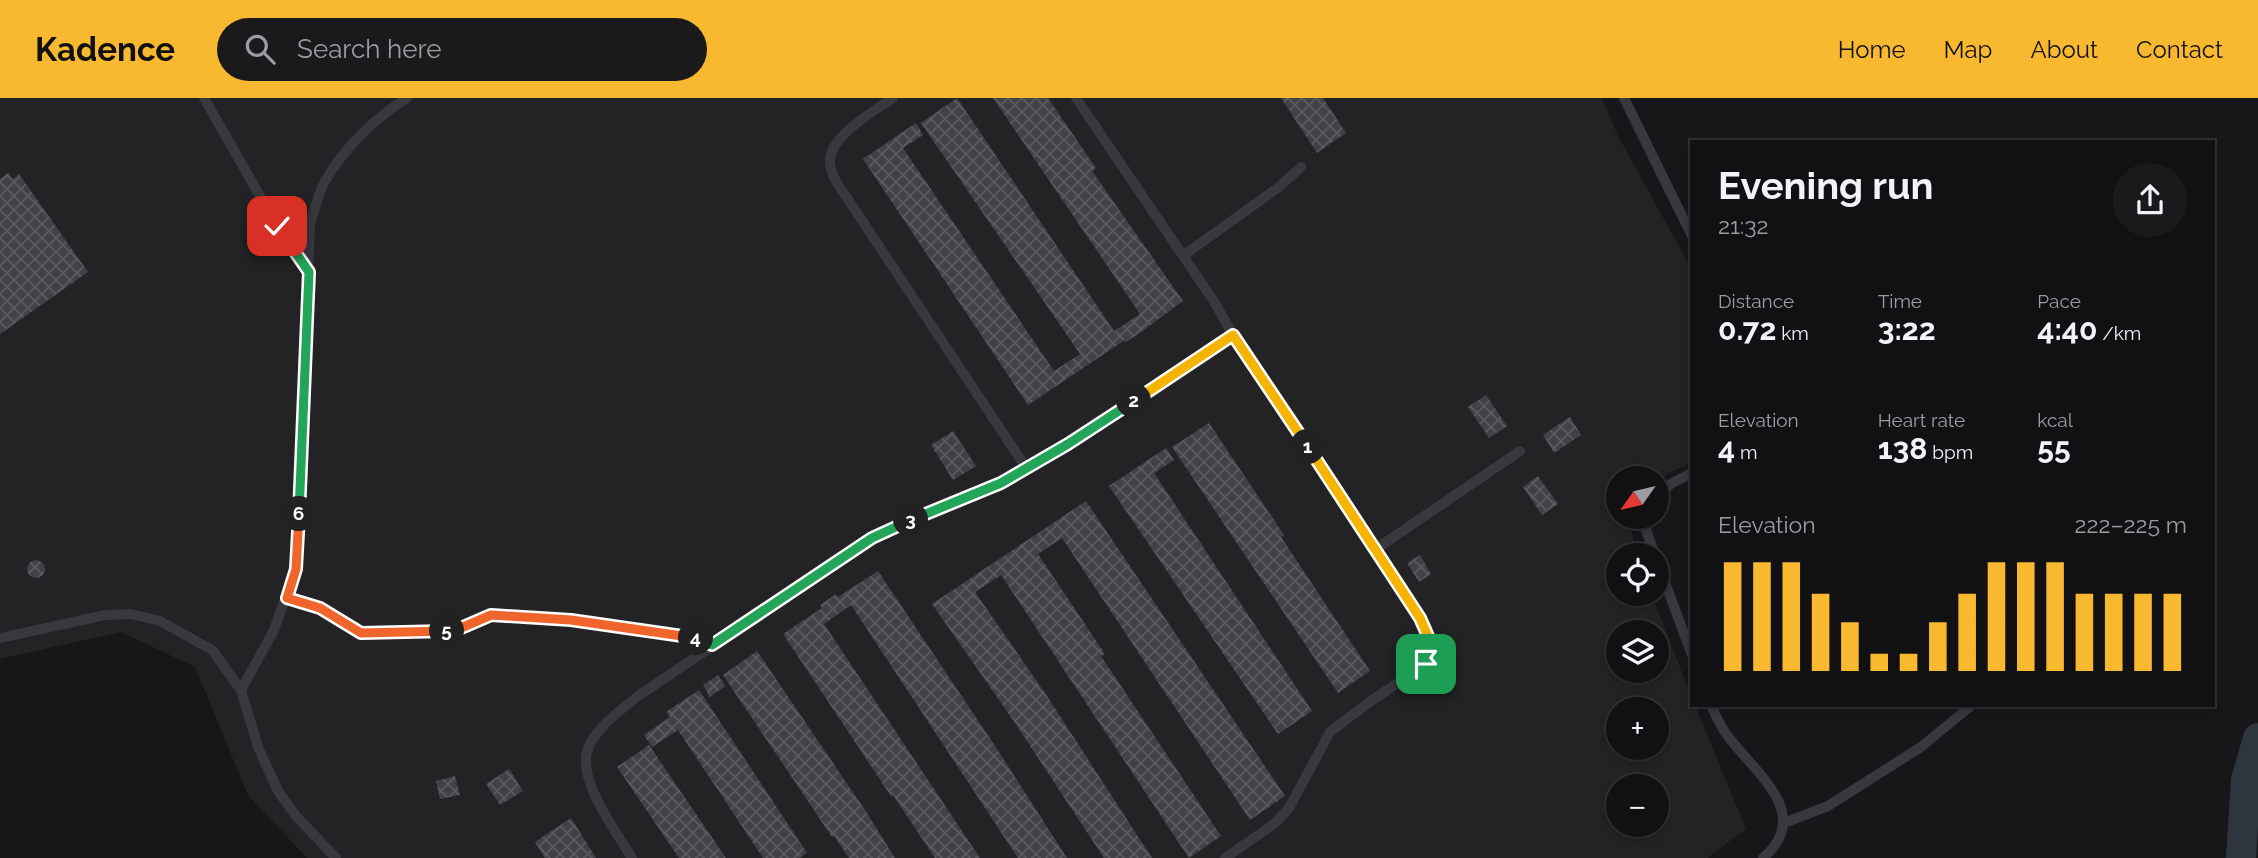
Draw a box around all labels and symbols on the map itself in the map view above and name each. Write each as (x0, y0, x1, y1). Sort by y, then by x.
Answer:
pin (247, 196, 307, 256)
pin: 2 (1116, 384, 1152, 418)
pin: 1 (1290, 430, 1326, 464)
north arrow (1606, 466, 1670, 528)
pin: 6 (282, 496, 316, 532)
pin: 3 (894, 502, 928, 538)
pin: 5 (430, 614, 464, 648)
pin: 4 (678, 620, 714, 656)
pin (1396, 634, 1456, 694)

